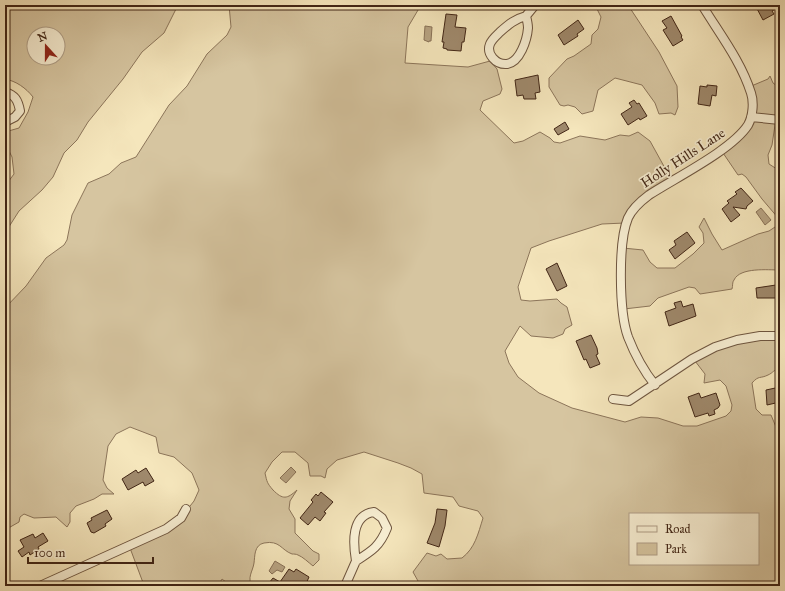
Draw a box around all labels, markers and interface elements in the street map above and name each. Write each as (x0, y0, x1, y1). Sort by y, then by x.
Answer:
north arrow (26, 26, 66, 66)
text: N (36, 29, 50, 45)
street label: Holly Hills Lane (638, 124, 729, 192)
legend (629, 513, 759, 565)
text: Road (665, 522, 691, 536)
scale bar (28, 539, 153, 565)
text: Park (665, 542, 687, 556)
text: 100 m (34, 546, 65, 560)

